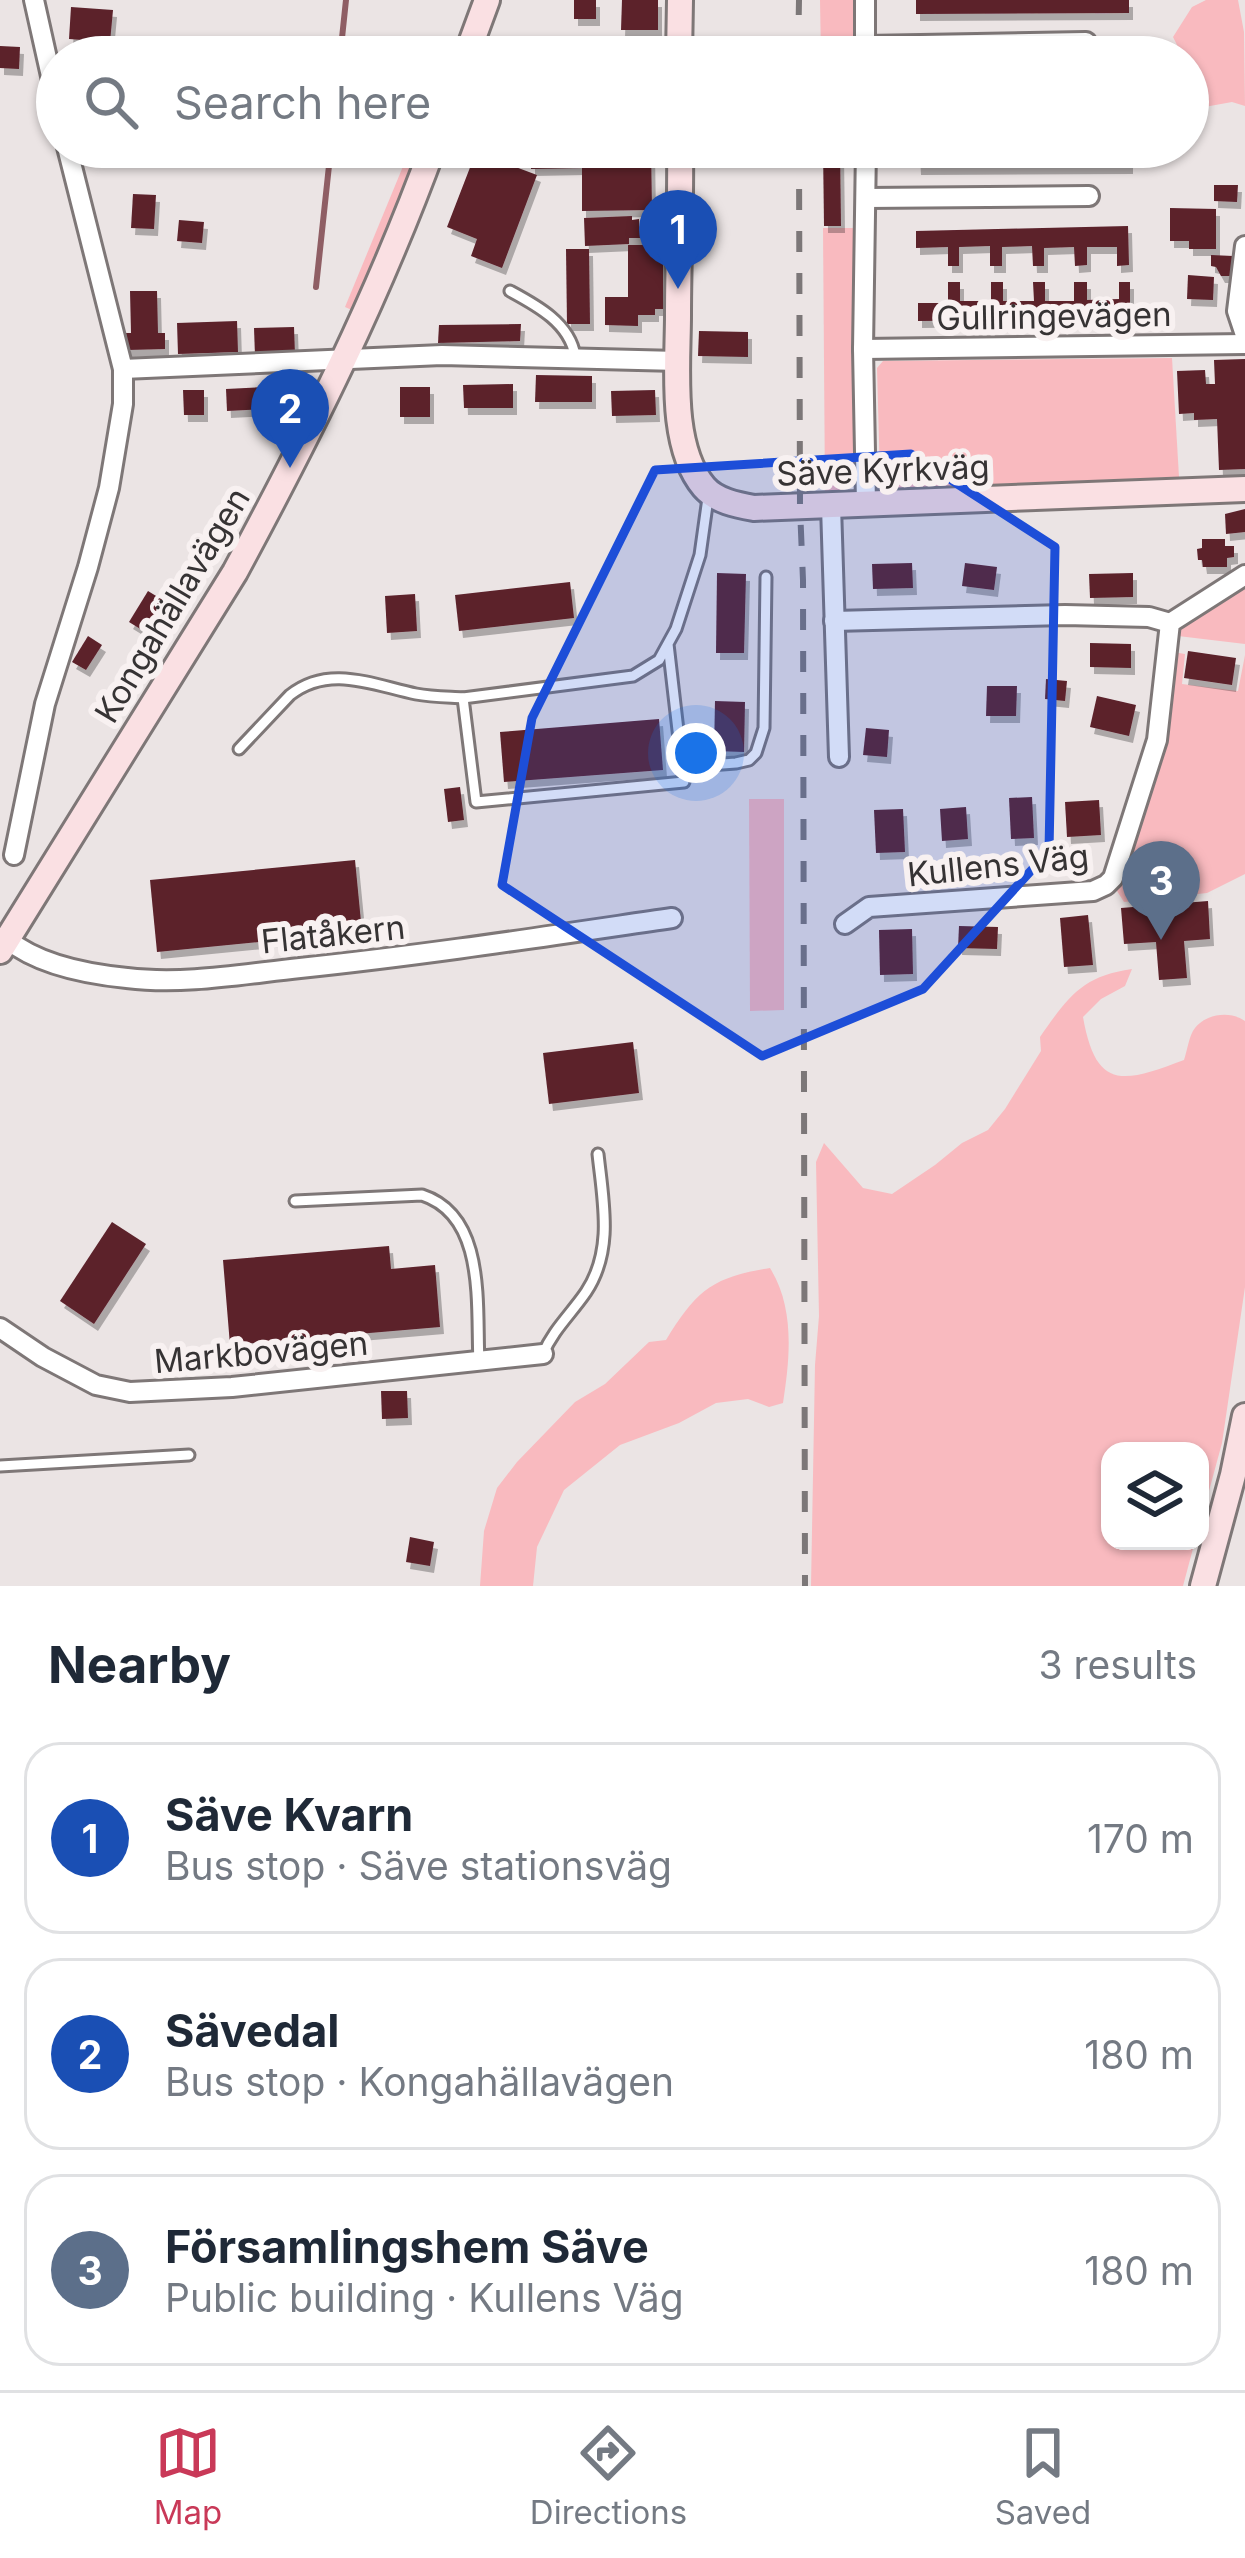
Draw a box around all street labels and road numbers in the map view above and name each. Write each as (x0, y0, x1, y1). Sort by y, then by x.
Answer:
street label: Gullringevägen (936, 294, 1172, 338)
street label: Säve Kyrkväg (776, 446, 990, 494)
street label: Kongahällavägen (86, 480, 258, 730)
street label: Kullens Väg (905, 836, 1091, 894)
street label: Flatåkern (259, 907, 407, 961)
street label: Markbovägen (152, 1323, 370, 1381)

